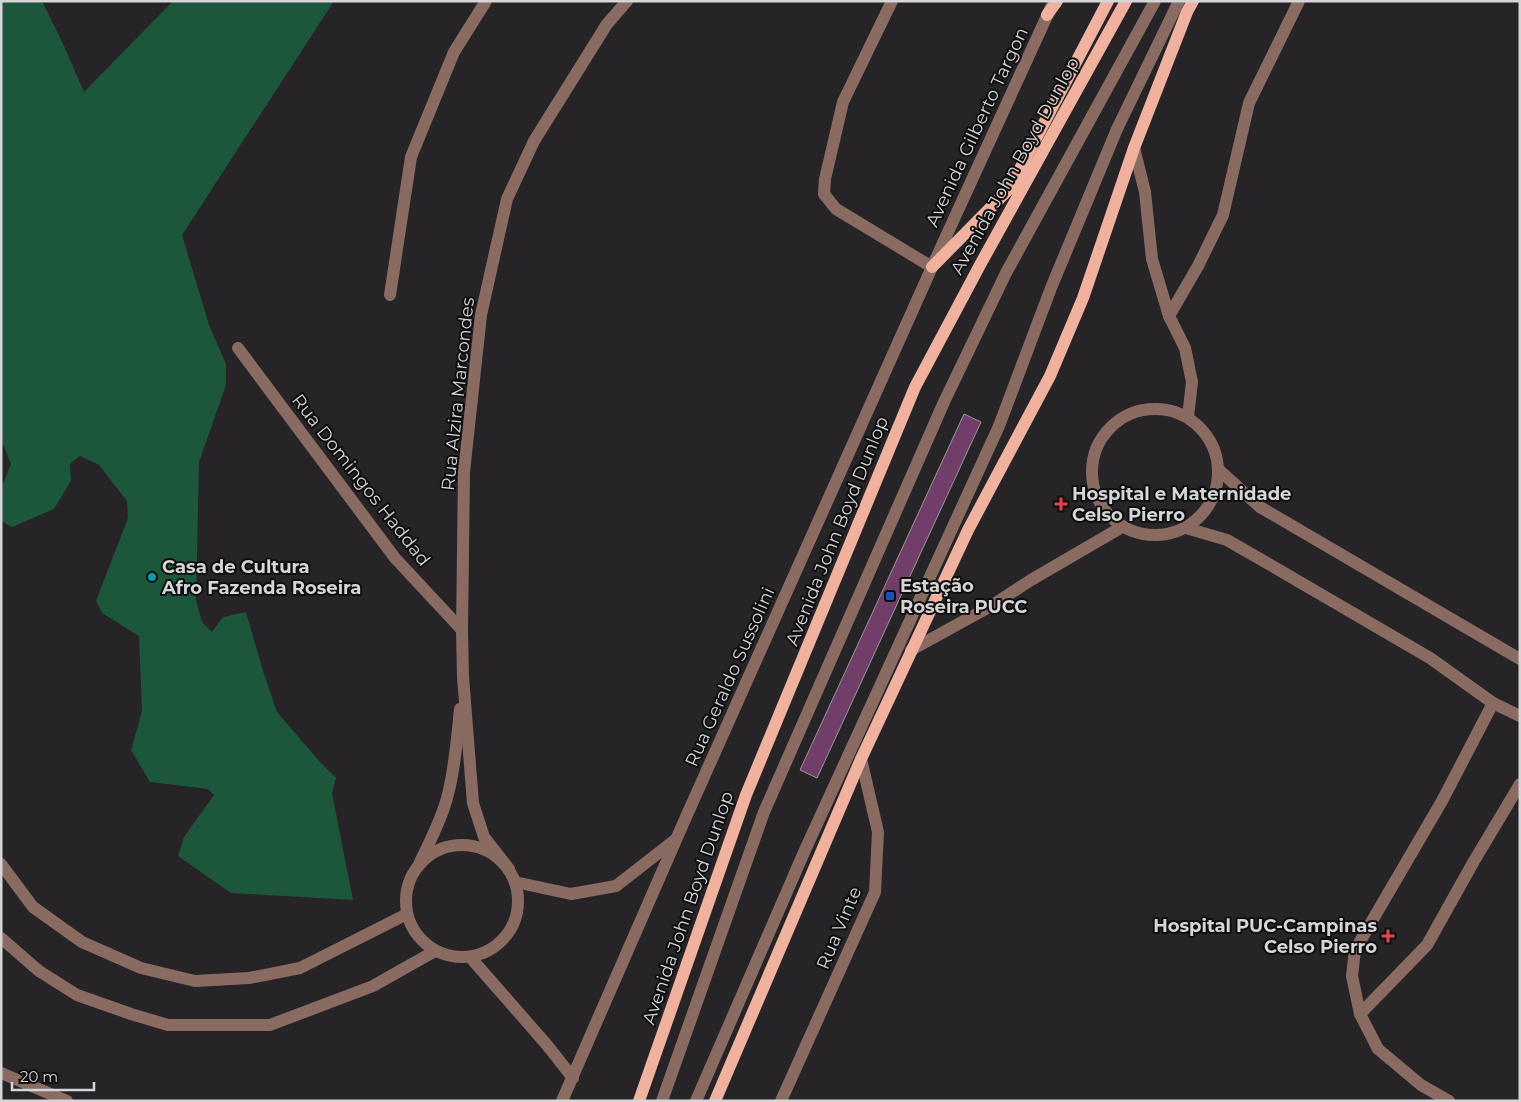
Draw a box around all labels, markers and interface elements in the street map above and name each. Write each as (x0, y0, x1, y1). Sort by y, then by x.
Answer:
street label: Avenida Gilberto Targon (921, 24, 1033, 230)
street label: Avenida John Boyd Dunlop (946, 53, 1084, 279)
street label: Rua Alzira Marcondes (437, 296, 479, 492)
street label: Rua Domingos Haddad (287, 390, 435, 570)
street label: Avenida John Boyd Dunlop (781, 413, 893, 649)
place label: Hospital e Maternidade Celso Pierro (1072, 483, 1291, 526)
marker: Hospital e Maternidade Celso Pierro (1054, 497, 1068, 511)
place label: Casa de Cultura Afro Fazenda Roseira (161, 556, 361, 599)
marker: Casa de Cultura Afro Fazenda Roseira (146, 571, 158, 583)
place label: Estação Roseira PUCC (900, 575, 1027, 618)
street label: Rua Geraldo Sussolini (680, 584, 780, 770)
marker: Estação Roseira PUCC (884, 590, 896, 602)
street label: Avenida John Boyd Dunlop (638, 789, 738, 1027)
street label: Rua Vinte (812, 883, 866, 973)
place label: Hospital PUC-Campinas Celso Pierro (1153, 915, 1377, 958)
marker: Hospital PUC-Campinas Celso Pierro (1381, 929, 1395, 943)
scale bar (12, 1060, 95, 1092)
text: 20 m (20, 1067, 58, 1086)

